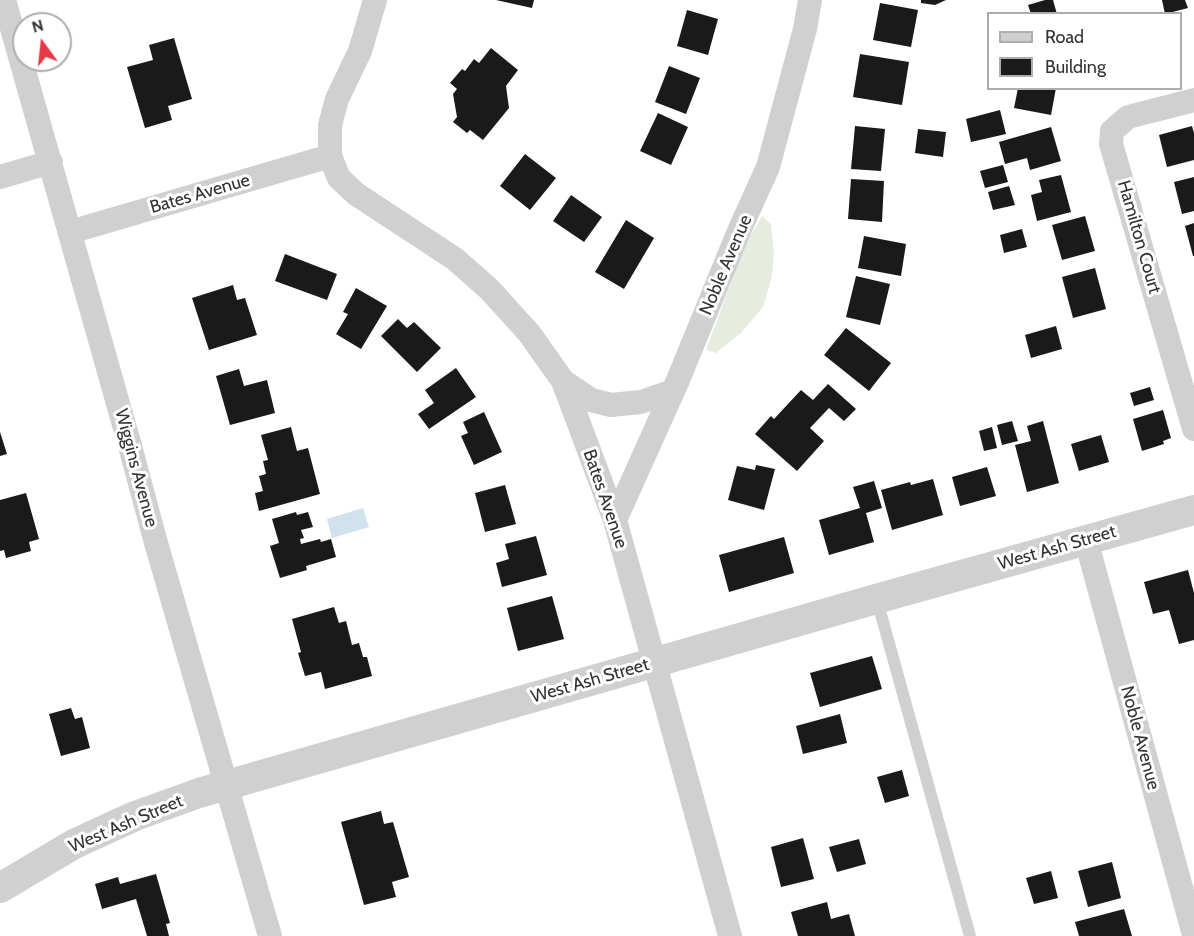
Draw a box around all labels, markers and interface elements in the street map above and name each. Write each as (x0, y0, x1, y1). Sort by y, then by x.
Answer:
north arrow (12, 12, 72, 72)
legend (987, 12, 1182, 90)
text: N (30, 15, 46, 37)
text: Road (1045, 26, 1084, 48)
text: Building (1045, 56, 1106, 78)
street label: Bates Avenue (148, 169, 252, 219)
street label: Hamilton Court (1113, 178, 1165, 296)
street label: Noble Avenue (695, 212, 757, 318)
street label: Wiggins Avenue (110, 407, 162, 529)
street label: Bates Avenue (578, 447, 632, 551)
street label: West Ash Street (996, 521, 1118, 575)
street label: West Ash Street (529, 654, 651, 708)
street label: Noble Avenue (1116, 684, 1164, 792)
street label: West Ash Street (66, 790, 186, 858)

